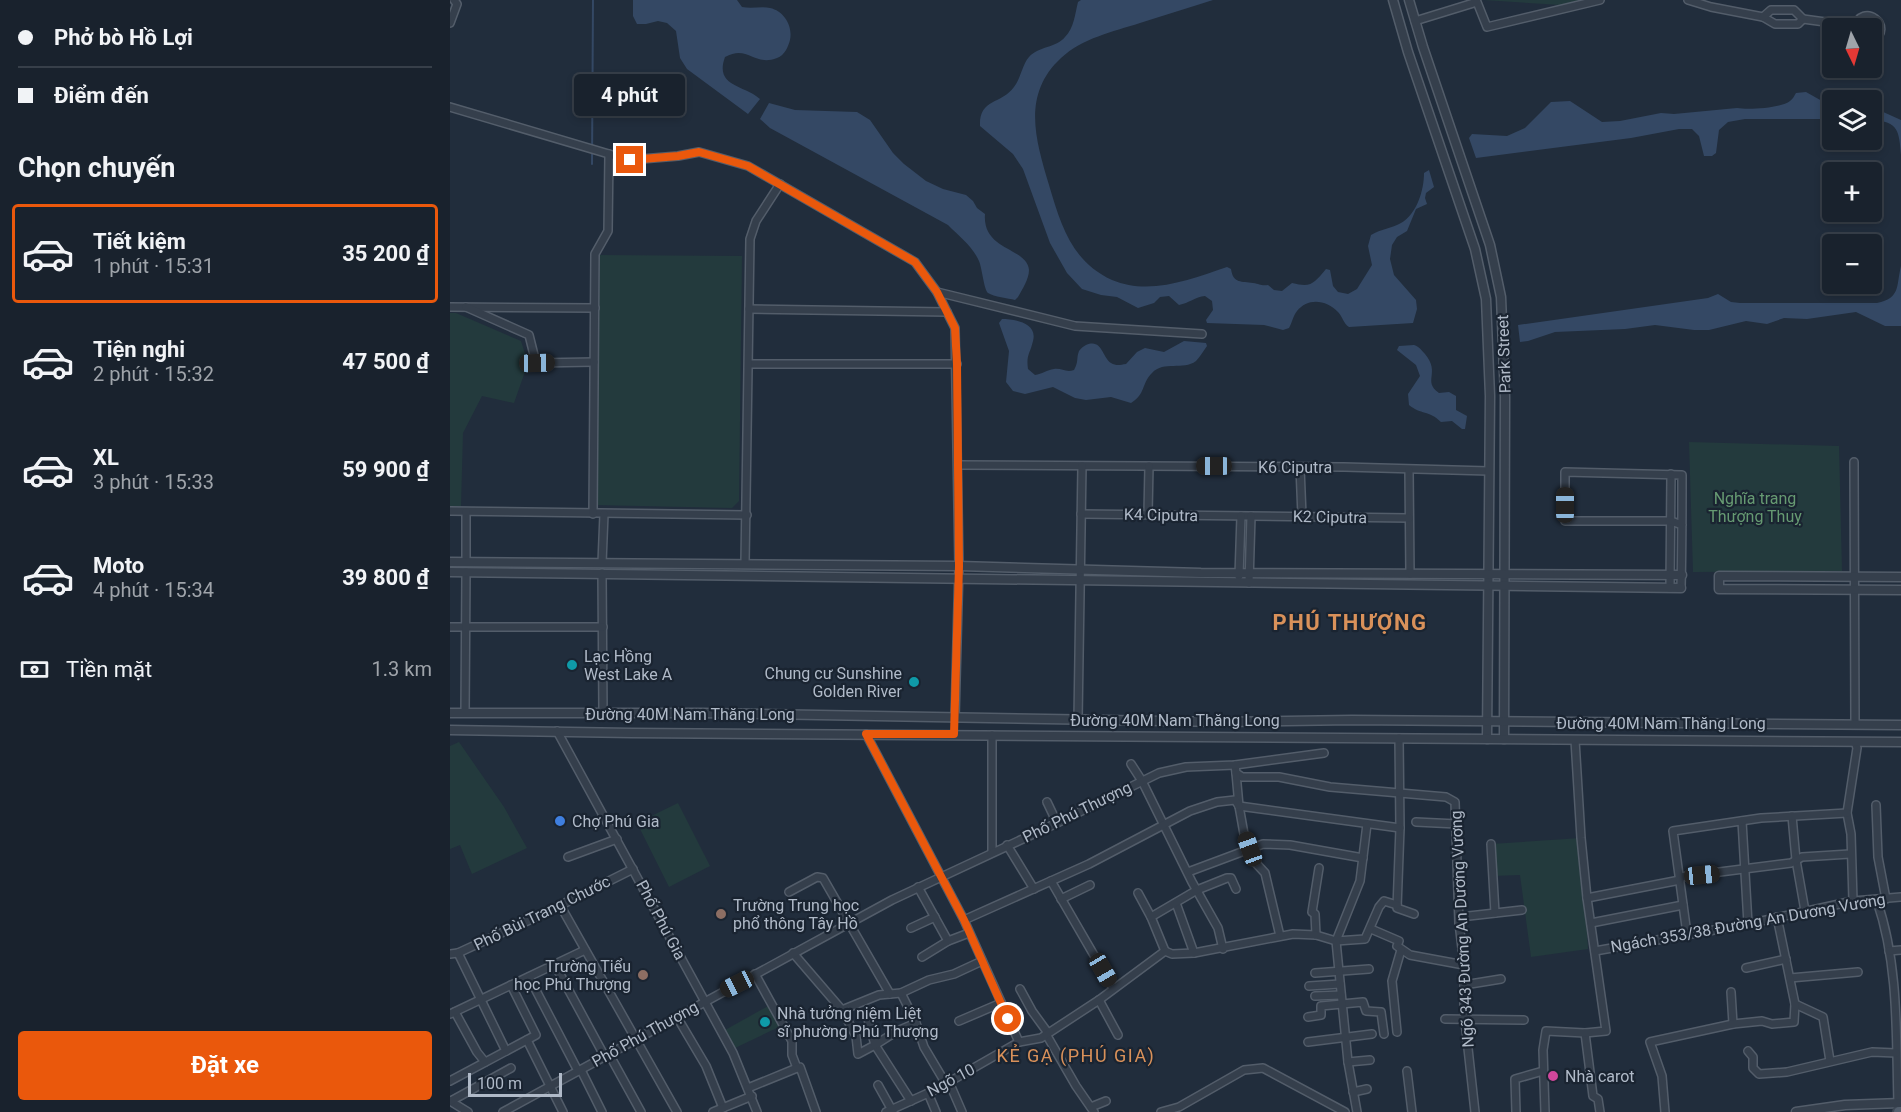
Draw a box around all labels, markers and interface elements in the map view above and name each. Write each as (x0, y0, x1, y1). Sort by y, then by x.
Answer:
north arrow (1822, 18, 1882, 78)
map controls (1822, 18, 1882, 294)
text: Phở bò Hồ Lợi (54, 25, 193, 50)
callout: 4 phút (574, 73, 686, 115)
text: Điểm đến (54, 83, 149, 108)
text: 4 phút (601, 83, 658, 107)
button: layers (1822, 90, 1882, 150)
route end (616, 146, 643, 173)
text: Chọn chuyến (18, 152, 175, 184)
button: + (1822, 162, 1882, 222)
icon: car (21, 227, 75, 281)
text: Tiết kiệm (93, 229, 186, 254)
button: − (1822, 234, 1882, 294)
text: 35 200 ₫ (342, 241, 429, 266)
text: 1 phút · 15:31 (93, 254, 214, 278)
street label: Park Street (1493, 314, 1515, 394)
icon: car (21, 335, 75, 389)
text: Tiện nghi (93, 337, 185, 362)
text: 47 500 ₫ (342, 349, 429, 374)
car (519, 354, 555, 372)
text: 2 phút · 15:32 (93, 362, 214, 386)
icon: car (21, 443, 75, 497)
text: XL (93, 445, 119, 470)
text: 59 900 ₫ (342, 457, 429, 482)
car (1196, 457, 1232, 475)
street label: K6 Ciputra (1258, 458, 1332, 477)
text: 3 phút · 15:33 (93, 470, 214, 494)
car (1556, 487, 1574, 523)
park label: Nghĩa trang Thượng Thuỵ (1708, 489, 1802, 526)
street label: K4 Ciputra (1124, 505, 1198, 525)
street label: K2 Ciputra (1293, 507, 1367, 527)
icon: car (21, 551, 75, 605)
text: Moto (93, 553, 144, 578)
text: 39 800 ₫ (342, 565, 429, 590)
text: 4 phút · 15:34 (93, 578, 214, 602)
district label: PHÚ THƯỢNG (1273, 609, 1427, 635)
place label: Lạc Hồng West Lake A (584, 647, 673, 684)
icon: cash (18, 653, 51, 686)
text: Tiền mặt (66, 657, 152, 682)
text: 1.3 km (372, 657, 432, 681)
marker: Lạc Hồng West Lake A (565, 658, 579, 672)
place label: Chung cư Sunshine Golden River (764, 664, 903, 701)
marker: Chung cư Sunshine Golden River (907, 675, 921, 689)
street label: Đường 40M Nam Thăng Long (585, 705, 795, 724)
street label: Đường 40M Nam Thăng Long (1070, 711, 1280, 730)
street label: Đường 40M Nam Thăng Long (1556, 714, 1766, 733)
street label: Phố Phú Thượng (1020, 777, 1134, 847)
street label: Ngõ 343 Đường An Dương Vương (1446, 810, 1478, 1048)
place label: Chợ Phú Gia (572, 812, 660, 831)
marker: Chợ Phú Gia (553, 814, 567, 828)
car (1235, 829, 1265, 869)
car (1683, 864, 1721, 886)
street label: Phố Bùi Trang Chước (471, 872, 613, 954)
street label: Phố Phú Gia (632, 877, 690, 963)
street label: Ngách 353/38 Đường An Dương Vương (1609, 889, 1887, 957)
place label: Trường Trung học phổ thông Tây Hồ (733, 896, 859, 933)
marker: Trường Trung học phổ thông Tây Hồ (714, 907, 728, 921)
car (1086, 950, 1120, 990)
place label: Trường Tiểu học Phú Thượng (514, 957, 631, 994)
marker: Trường Tiểu học Phú Thượng (636, 968, 650, 982)
car (717, 968, 757, 1000)
street label: Phố Phú Thượng (589, 997, 701, 1071)
place label: Nhà tưởng niệm Liệt sĩ phường Phú Thượng (777, 1004, 938, 1041)
route start (994, 1005, 1021, 1032)
marker: Nhà tưởng niệm Liệt sĩ phường Phú Thượng (758, 1015, 772, 1029)
button: Đặt xe (18, 1031, 432, 1100)
district label: KẺ GẠ (PHÚ GIA) (997, 1044, 1155, 1067)
street label: Ngõ 10 (924, 1060, 978, 1100)
place label: Nhà carot (1565, 1067, 1635, 1086)
marker: Nhà carot (1546, 1069, 1560, 1083)
scale bar (468, 1070, 562, 1098)
text: 100 m (477, 1074, 522, 1093)

